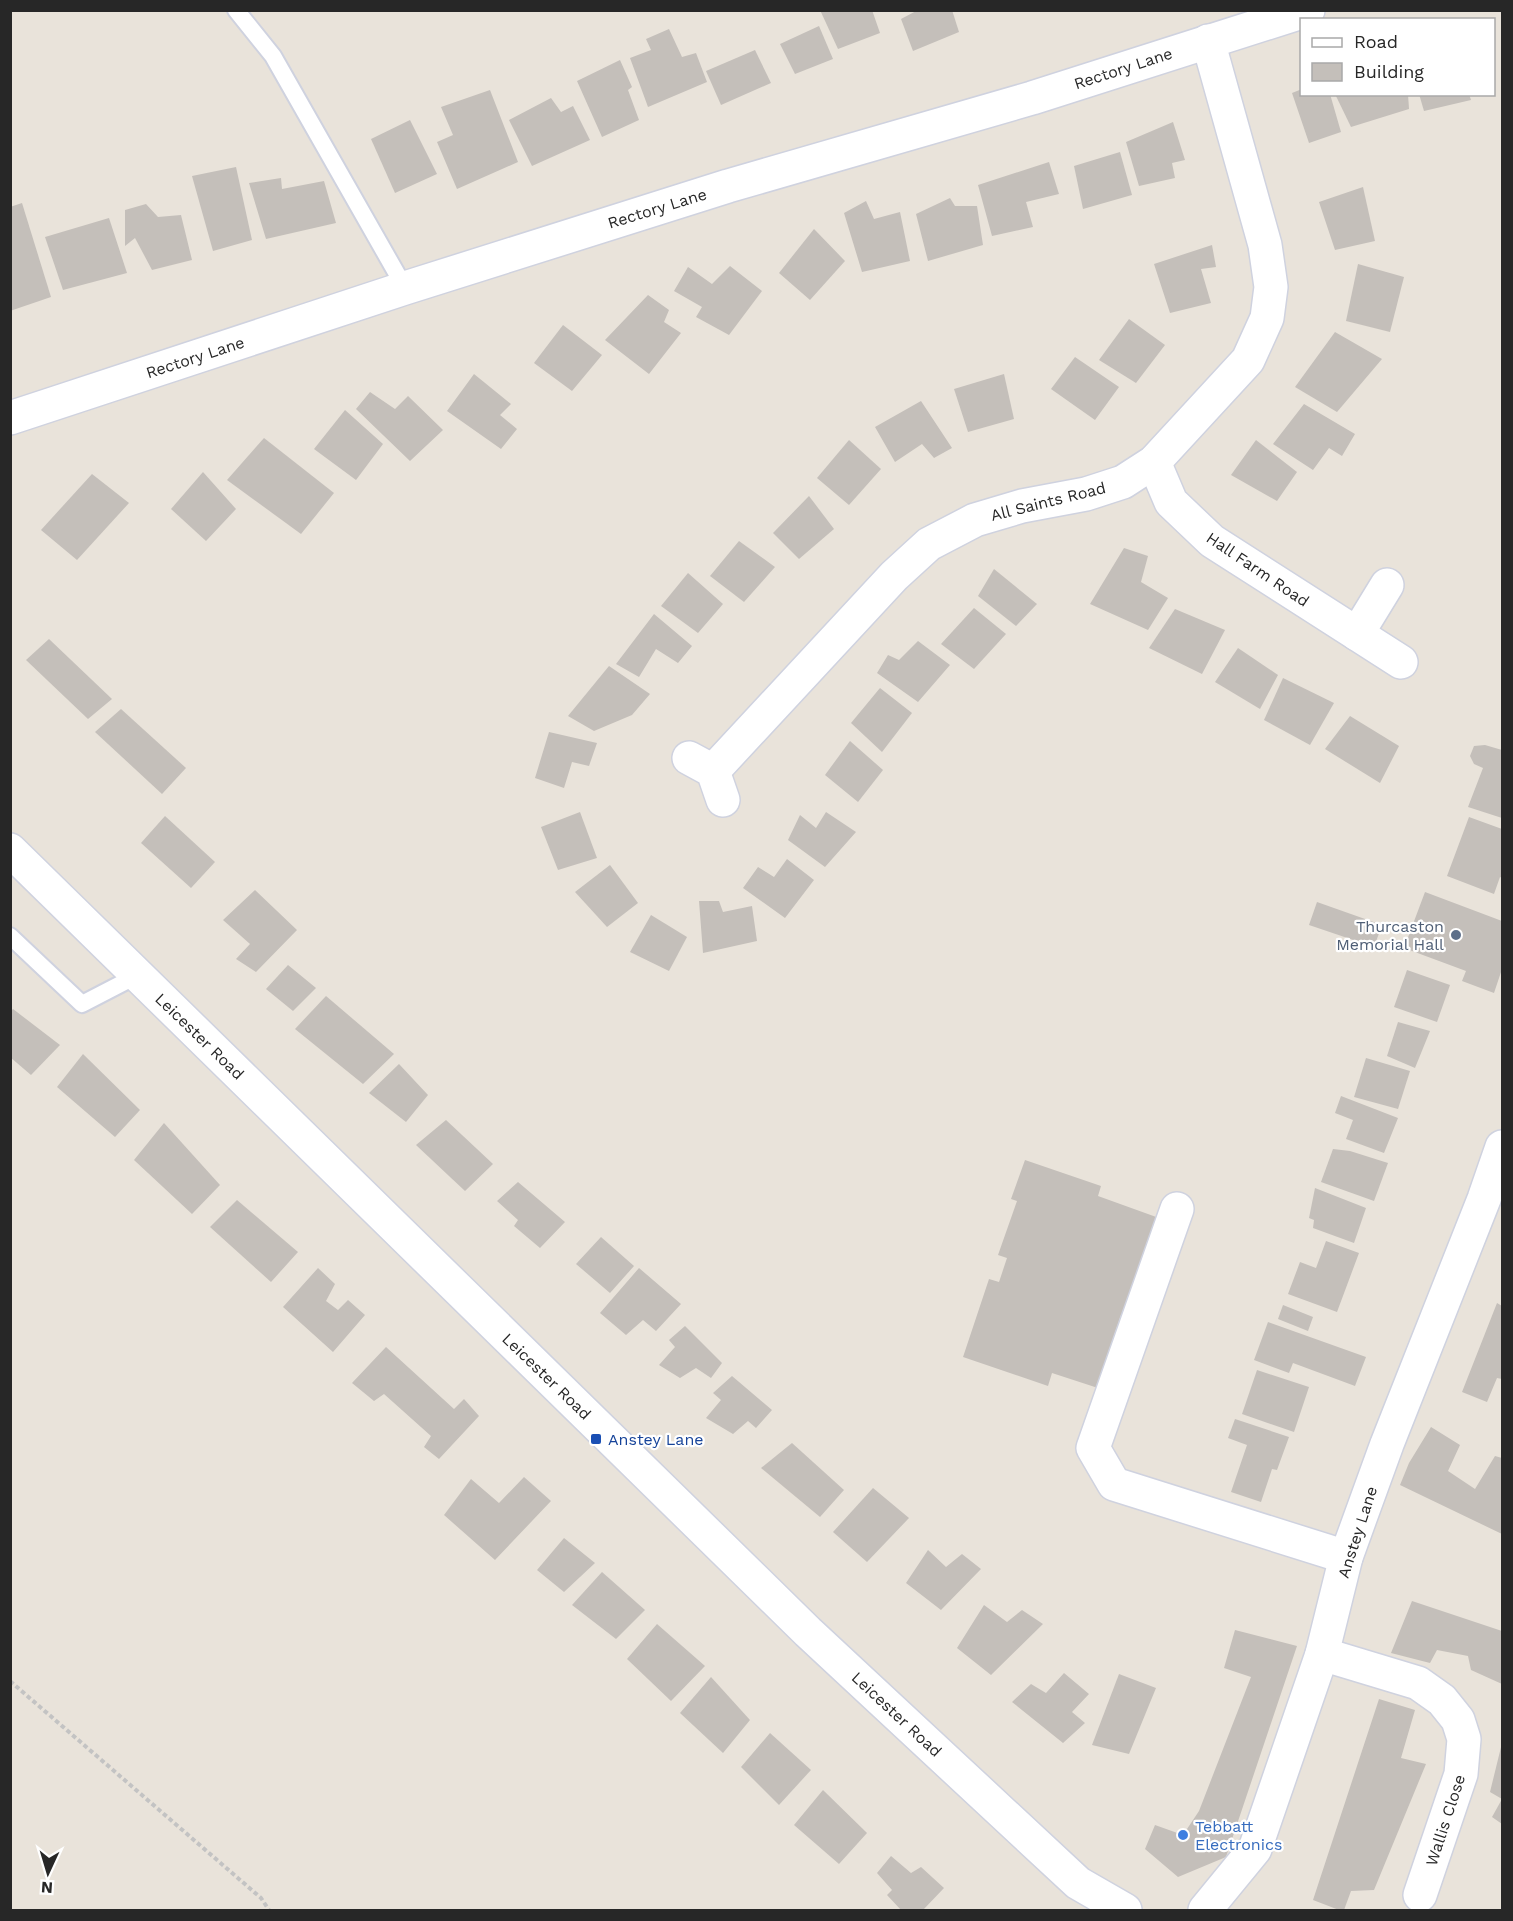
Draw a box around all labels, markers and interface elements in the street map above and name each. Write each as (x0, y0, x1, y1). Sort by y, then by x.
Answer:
legend (1300, 18, 1495, 96)
text: Road (1354, 31, 1398, 52)
street label: Rectory Lane (1071, 44, 1175, 93)
text: Building (1354, 61, 1424, 82)
street label: Rectory Lane (605, 184, 709, 233)
street label: Rectory Lane (143, 333, 247, 382)
street label: All Saints Road (989, 478, 1108, 525)
street label: Hall Farm Road (1203, 528, 1313, 611)
place label: Thurcaston Memorial Hall (1336, 917, 1444, 954)
marker: Thurcaston Memorial Hall (1449, 928, 1463, 942)
street label: Leicester Road (151, 989, 248, 1084)
street label: Leicester Road (498, 1329, 595, 1424)
place label: Anstey Lane (608, 1430, 704, 1449)
marker: Anstey Lane (589, 1432, 603, 1446)
street label: Anstey Lane (1334, 1484, 1381, 1581)
street label: Leicester Road (848, 1668, 946, 1761)
street label: Wallis Close (1422, 1772, 1469, 1868)
place label: Tebbatt Electronics (1195, 1817, 1282, 1854)
marker: Tebbatt Electronics (1176, 1828, 1190, 1842)
north arrow (18, 1843, 78, 1903)
text: N (40, 1878, 54, 1897)

